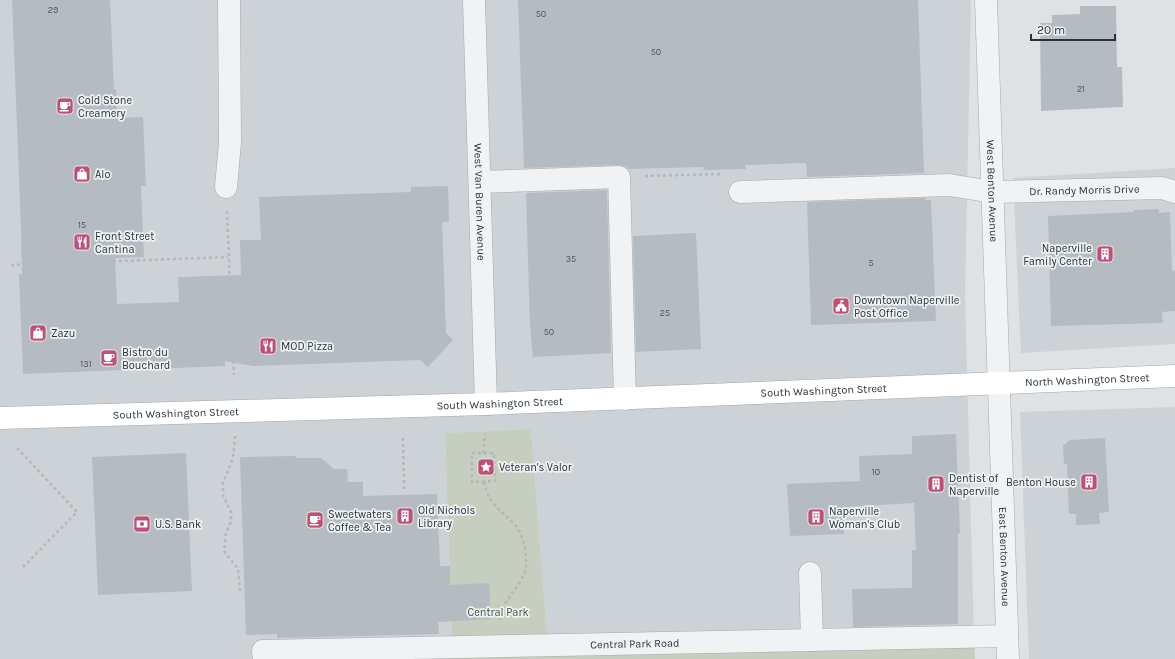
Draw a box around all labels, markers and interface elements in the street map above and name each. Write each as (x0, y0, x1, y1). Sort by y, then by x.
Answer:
house number: 29 (48, 5, 58, 15)
house number: 50 (536, 9, 546, 19)
scale bar (1031, 16, 1115, 42)
text: 20 m (1037, 23, 1065, 37)
house number: 50 (651, 47, 661, 57)
house number: 21 (1077, 84, 1085, 94)
place label: Cold Stone Creamery (78, 94, 132, 120)
cafe icon: Cold Stone Creamery (55, 96, 75, 116)
street label: West Benton Avenue (984, 139, 1001, 243)
street label: West Van Buren Avenue (472, 143, 488, 261)
shop icon: Alo (72, 164, 92, 184)
place label: Alo (95, 168, 110, 181)
street label: Dr. Randy Morris Drive (1029, 182, 1140, 198)
house number: 15 (78, 220, 86, 230)
place label: Front Street Cantina (95, 230, 154, 256)
restaurant icon: Front Street Cantina (72, 232, 92, 252)
place label: Naperville Family Center (1023, 242, 1092, 268)
building icon: Naperville Family Center (1095, 244, 1115, 264)
house number: 35 (566, 254, 576, 264)
house number: 5 (868, 258, 874, 268)
place label: Downtown Naperville Post Office (854, 294, 960, 320)
public building icon: Downtown Naperville Post Office (831, 296, 851, 316)
house number: 25 (660, 308, 670, 318)
shop icon: Zazu (28, 323, 48, 343)
place label: Zazu (51, 327, 75, 340)
house number: 50 (544, 327, 554, 337)
restaurant icon: MOD Pizza (258, 336, 278, 356)
place label: MOD Pizza (281, 340, 333, 353)
place label: Bistro du Bouchard (122, 346, 170, 372)
cafe icon: Bistro du Bouchard (99, 348, 119, 368)
house number: 131 (80, 359, 92, 369)
street label: North Washington Street (1025, 371, 1150, 389)
street label: South Washington Street (760, 381, 887, 399)
street label: South Washington Street (436, 394, 563, 412)
street label: South Washington Street (113, 405, 239, 421)
place icon: Veteran's Valor (476, 457, 496, 477)
place label: Veteran's Valor (499, 461, 572, 474)
house number: 10 (872, 467, 880, 477)
place label: Dentist of Naperville (949, 472, 1000, 498)
building icon: Benton House (1079, 472, 1099, 492)
building icon: Dentist of Naperville (926, 474, 946, 494)
place label: Benton House (1006, 476, 1076, 489)
place label: Old Nichols Library (418, 504, 476, 530)
place label: Naperville Woman's Club (829, 505, 900, 531)
building icon: Old Nichols Library (395, 506, 415, 526)
building icon: Naperville Woman's Club (806, 507, 826, 527)
street label: East Benton Avenue (996, 507, 1013, 607)
place label: Sweetwaters Coffee & Tea (328, 508, 392, 534)
cafe icon: Sweetwaters Coffee & Tea (305, 510, 325, 530)
bank icon: U.S. Bank (132, 514, 152, 534)
place label: U.S. Bank (155, 518, 201, 531)
park label: Central Park (467, 606, 529, 619)
street label: Central Park Road (590, 636, 680, 651)

